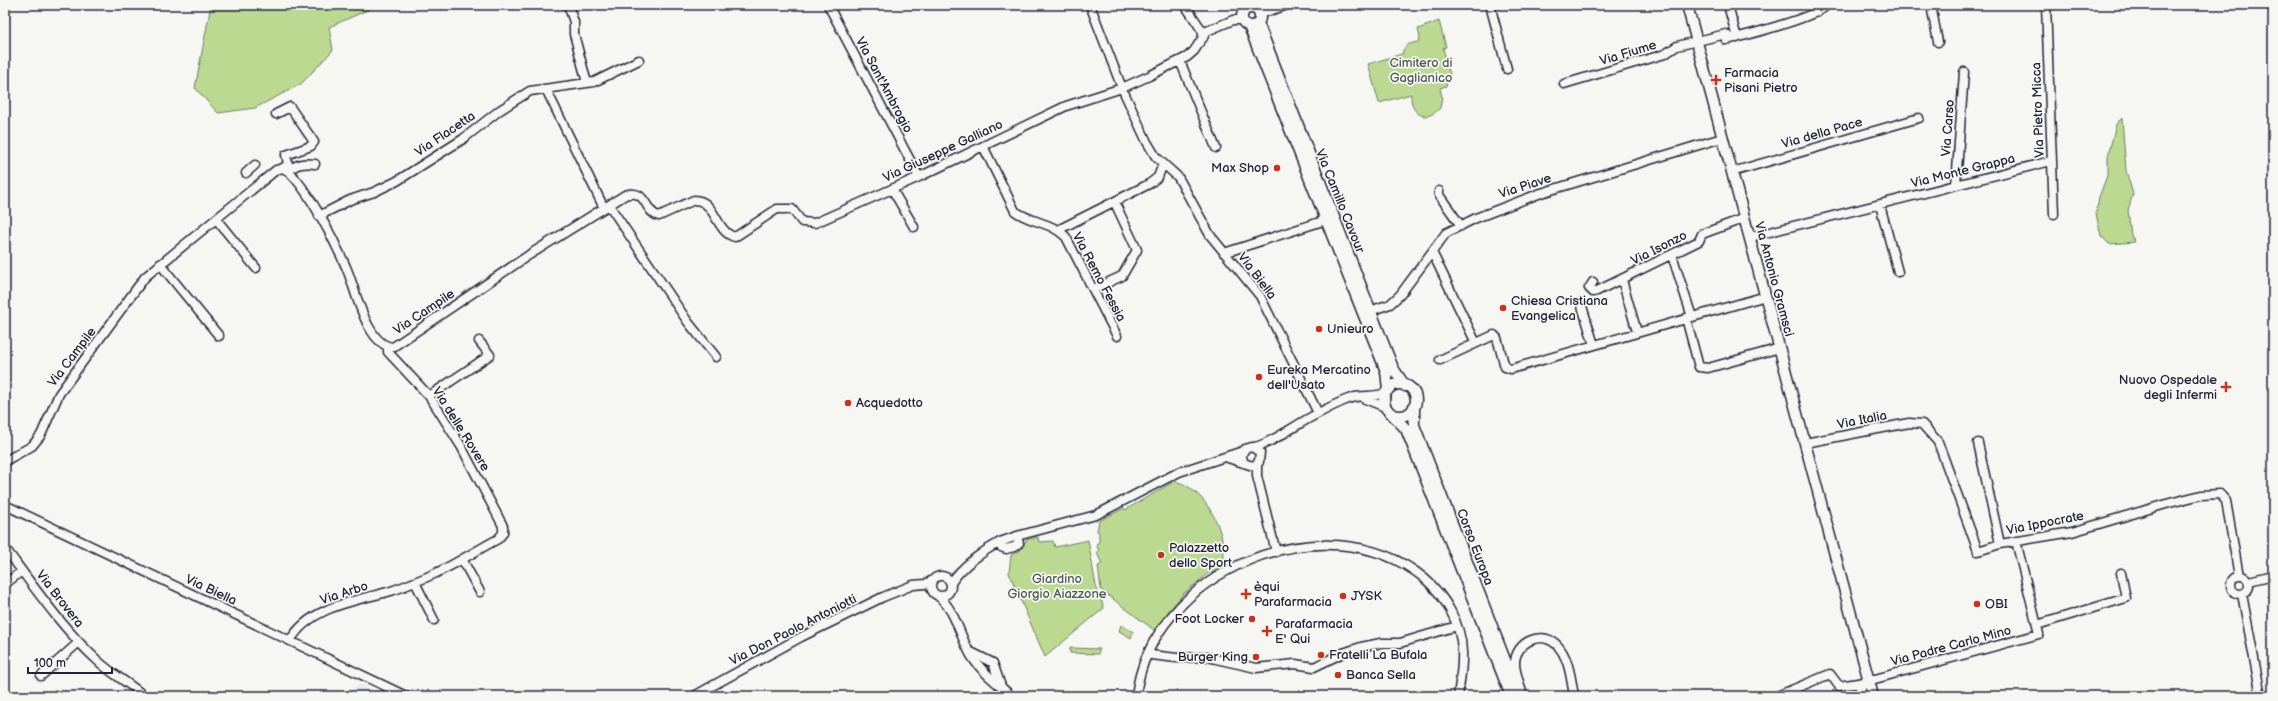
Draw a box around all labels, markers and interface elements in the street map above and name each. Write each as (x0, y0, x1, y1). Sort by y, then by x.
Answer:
street label: Via Sant'Ambrogio (852, 34, 916, 136)
street label: Via Fiume (1598, 37, 1659, 69)
park label: Cimitero di Gaglianico (1389, 55, 1453, 86)
street label: Via Pietro Micca (2028, 62, 2048, 158)
place label: Farmacia Pisani Pietro (1724, 65, 1798, 96)
marker: Farmacia Pisani Pietro (1711, 75, 1721, 85)
street label: Via Carso (1938, 99, 1958, 157)
street label: Via Flacetta (412, 108, 478, 160)
street label: Via della Pace (1780, 114, 1865, 152)
street label: Via Giuseppe Galliano (881, 116, 1005, 186)
street label: Via Camillo Cavour (1312, 147, 1368, 256)
street label: Via Monte Grappa (1909, 150, 2017, 192)
place label: Max Shop (1211, 160, 1269, 176)
marker: Max Shop (1272, 163, 1282, 173)
street label: Via Piave (1497, 170, 1554, 202)
street label: Via Antonio Gramsci (1751, 220, 1797, 338)
street label: Via Isonzo (1628, 227, 1690, 269)
street label: Via Remo Fessia (1069, 230, 1129, 324)
street label: Via Biella (1234, 249, 1280, 303)
street label: Via Campile (390, 286, 458, 338)
place label: Chiesa Cristiana Evangelica (1511, 293, 1608, 324)
marker: Chiesa Cristiana Evangelica (1498, 303, 1508, 313)
place label: Unieuro (1327, 321, 1374, 337)
street label: Via Campile (44, 324, 100, 390)
marker: Unieuro (1314, 324, 1324, 334)
place label: Eureka Mercatino dell'Usato (1267, 362, 1371, 393)
marker: Eureka Mercatino dell'Usato (1254, 372, 1264, 382)
place label: Nuovo Ospedale degli Infermi (2119, 372, 2217, 403)
marker: Nuovo Ospedale degli Infermi (2220, 381, 2232, 393)
street label: Via delle Rovere (429, 384, 494, 474)
place label: Acquedotto (856, 395, 923, 411)
marker: Acquedotto (843, 398, 853, 408)
street label: Via Italia (1836, 407, 1888, 433)
street label: Corso Europa (1453, 506, 1497, 588)
street label: Via Ippocrate (2005, 508, 2085, 538)
place label: Palazzetto dello Sport (1169, 540, 1232, 571)
marker: Palazzetto dello Sport (1156, 550, 1166, 560)
street label: Via Brovera (33, 567, 87, 631)
street label: Via Biella (183, 571, 239, 609)
park label: Giardino Giorgio Aiazzone (1007, 571, 1107, 602)
street label: Via Arbo (318, 578, 370, 608)
place label: èqui Parafarmacia (1254, 579, 1332, 610)
place label: JYSK (1351, 588, 1382, 604)
marker: èqui Parafarmacia (1241, 589, 1251, 599)
street label: Via Don Paolo Antoniotti (727, 591, 859, 669)
marker: JYSK (1338, 591, 1348, 601)
place label: OBI (1985, 596, 2008, 612)
marker: OBI (1972, 599, 1982, 609)
place label: Foot Locker (1175, 611, 1244, 627)
marker: Foot Locker (1247, 614, 1257, 624)
place label: Parafarmacia E' Qui (1275, 616, 1353, 647)
street label: Via Padre Carlo Mino (1889, 622, 2013, 670)
marker: Parafarmacia E' Qui (1262, 626, 1272, 636)
place label: Fratelli La Bufala (1329, 647, 1427, 663)
scale bar (28, 649, 112, 675)
place label: Burger King (1178, 649, 1248, 665)
marker: Fratelli La Bufala (1316, 650, 1326, 660)
marker: Burger King (1251, 652, 1261, 662)
text: 100 m (34, 656, 66, 671)
place label: Banca Sella (1346, 667, 1416, 683)
marker: Banca Sella (1333, 670, 1343, 680)

